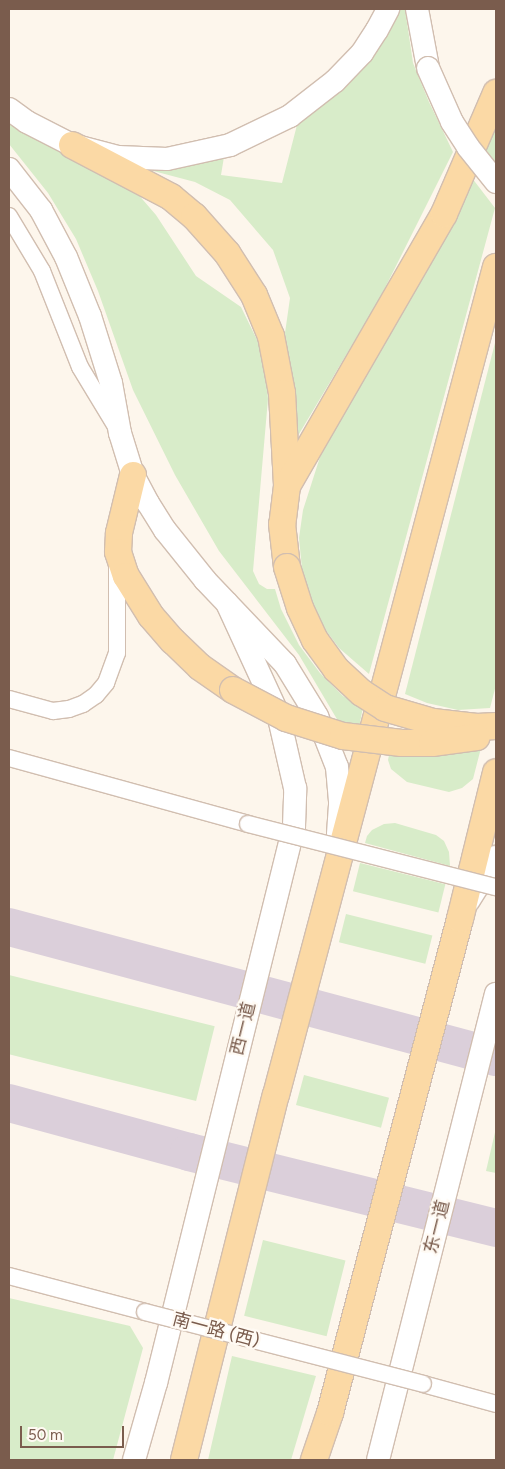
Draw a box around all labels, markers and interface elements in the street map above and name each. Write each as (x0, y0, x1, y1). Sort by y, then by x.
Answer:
street label: 西一道 (226, 1000, 260, 1058)
street label: 东一道 (420, 1198, 454, 1256)
street label: 南一路 (西) (170, 1308, 262, 1352)
scale bar (22, 1416, 126, 1448)
text: 50 m (28, 1426, 63, 1444)

